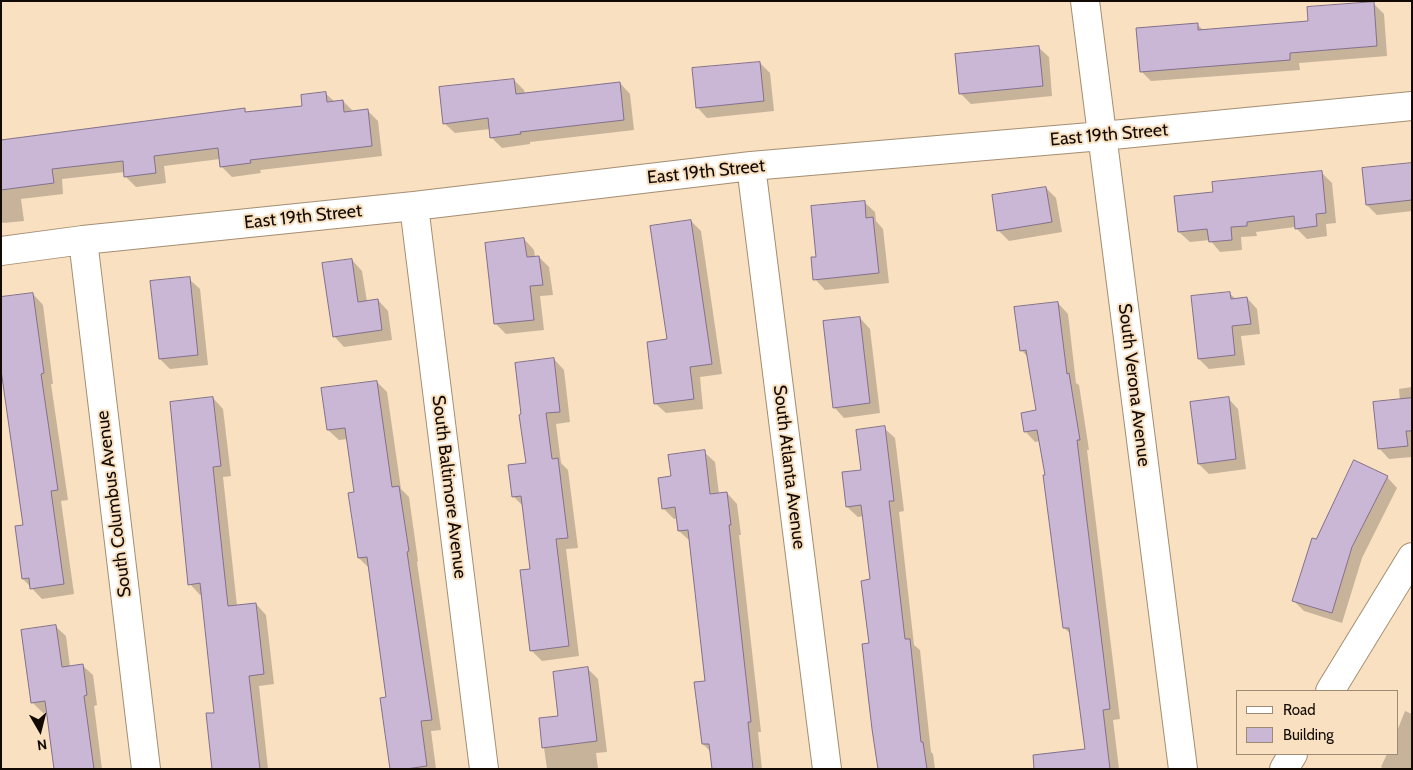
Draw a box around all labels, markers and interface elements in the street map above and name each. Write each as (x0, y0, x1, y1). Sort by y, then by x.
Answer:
street label: East 19th Street (1049, 119, 1169, 151)
street label: East 19th Street (646, 155, 766, 189)
street label: East 19th Street (243, 200, 363, 234)
street label: South Verona Avenue (1113, 302, 1155, 468)
street label: South Atlanta Avenue (768, 384, 810, 550)
street label: South Baltimore Avenue (427, 394, 471, 580)
street label: South Columbus Avenue (92, 409, 136, 599)
legend (1236, 690, 1398, 755)
text: Road (1283, 701, 1316, 719)
north arrow (15, 705, 65, 755)
text: Building (1283, 726, 1334, 744)
text: N (36, 735, 48, 754)

